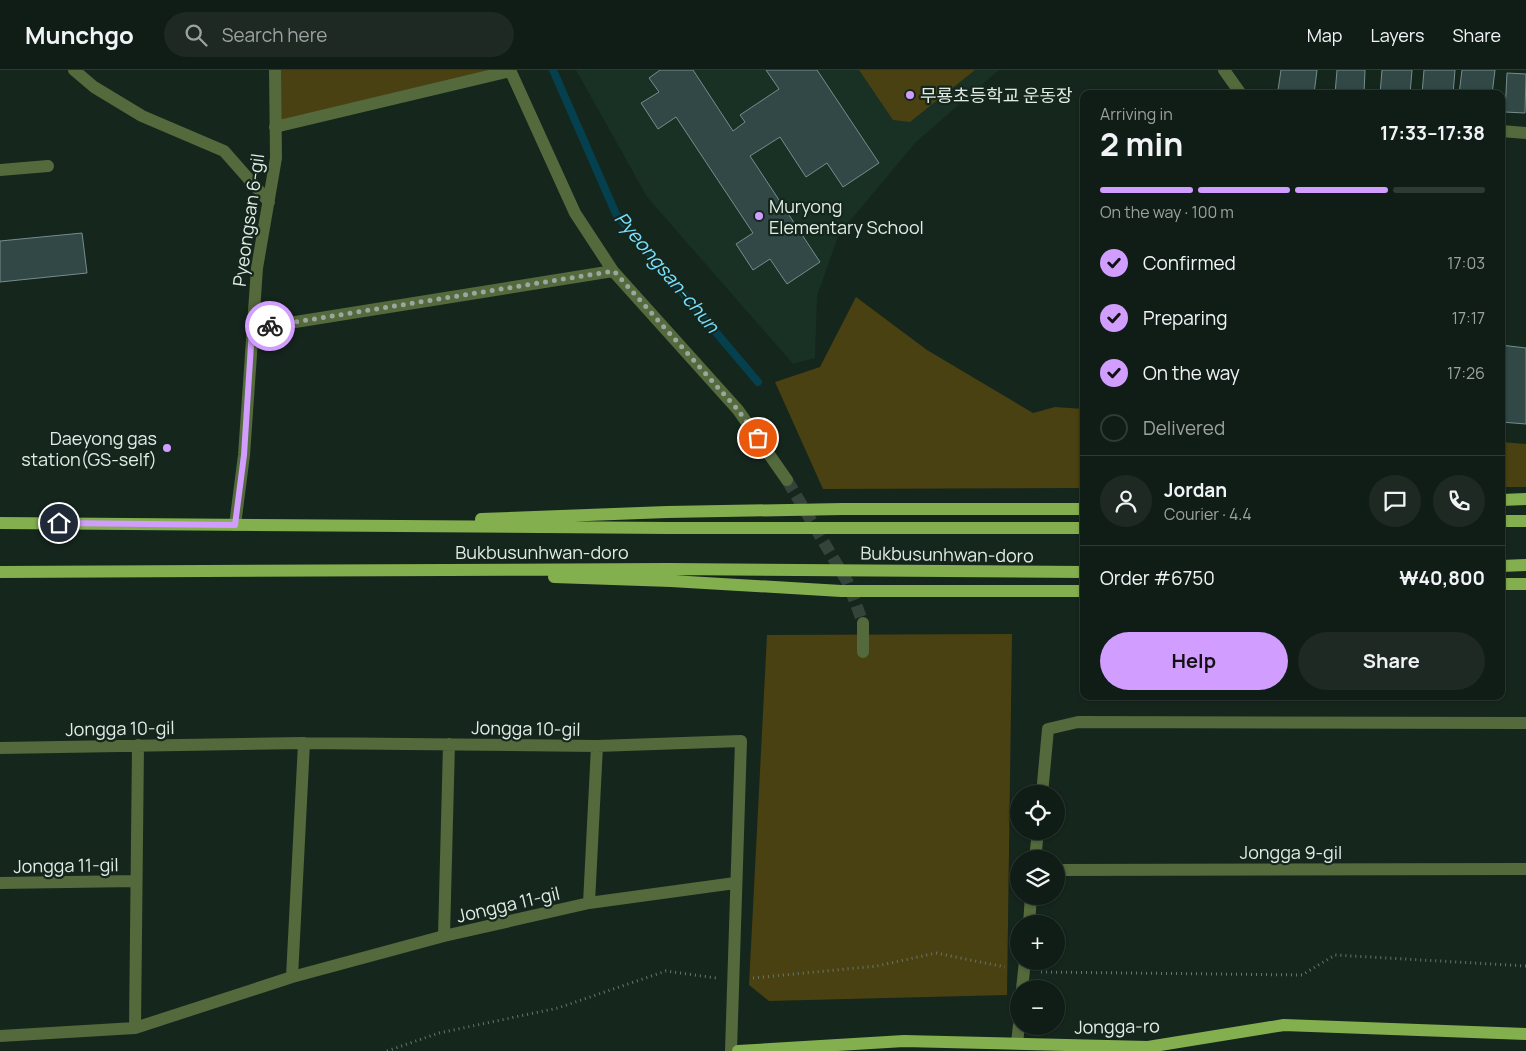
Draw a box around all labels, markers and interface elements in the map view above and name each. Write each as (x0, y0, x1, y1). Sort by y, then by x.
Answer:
search box (164, 12, 514, 57)
text: Munchgo (25, 18, 134, 51)
icon: search (182, 21, 210, 49)
text: Search here (222, 22, 327, 48)
text: Map (1307, 23, 1342, 47)
text: Layers (1370, 23, 1424, 47)
text: Share (1452, 23, 1501, 47)
place label: 무룡초등학교 운동장 (920, 83, 1073, 107)
marker: 무룡초등학교 운동장 (904, 89, 916, 101)
text: Arriving in (1100, 103, 1173, 125)
text: 17:33–17:38 (1380, 120, 1485, 146)
text: 2 min (1100, 122, 1183, 166)
street label: Pyeongsan 6-gil (227, 152, 269, 288)
place label: Muryong Elementary School (769, 194, 924, 239)
text: On the way · 100 m (1100, 201, 1234, 223)
water label: Pyeongsan-chun (609, 206, 726, 338)
marker: Muryong Elementary School (753, 210, 765, 222)
icon: check (1100, 249, 1128, 277)
text: Confirmed (1143, 250, 1236, 276)
text: 17:03 (1447, 252, 1485, 274)
courier (245, 301, 295, 351)
icon: check (1100, 304, 1128, 332)
text: Preparing (1143, 305, 1228, 331)
text: 17:17 (1452, 307, 1485, 329)
icon: bike (256, 312, 284, 340)
icon: check (1100, 359, 1128, 387)
text: On the way (1143, 360, 1240, 386)
text: 17:26 (1447, 362, 1485, 384)
text: Delivered (1143, 415, 1225, 441)
pin (737, 417, 779, 459)
icon: bag (744, 424, 772, 452)
place label: Daeyong gas station(GS-self) (21, 426, 157, 471)
marker: Daeyong gas station(GS-self) (161, 442, 173, 454)
button: person (1100, 475, 1152, 527)
button: chat (1369, 475, 1421, 527)
button: phone (1433, 475, 1485, 527)
text: Jordan (1164, 477, 1227, 503)
pin (38, 502, 80, 544)
text: Courier · 4.4 (1164, 503, 1252, 525)
icon: home (45, 509, 73, 537)
street label: Bukbusunhwan-doro (455, 540, 629, 564)
street label: Bukbusunhwan-doro (860, 540, 1034, 568)
text: Order #6750 (1100, 565, 1215, 591)
text: ₩40,800 (1399, 565, 1485, 591)
button: Help (1100, 632, 1288, 690)
button: Share (1298, 632, 1485, 690)
street label: Jongga 10-gil (65, 715, 175, 741)
street label: Jongga 10-gil (471, 715, 581, 741)
map controls (1010, 785, 1065, 1035)
button: locate (1010, 785, 1065, 840)
street label: Jongga 9-gil (1240, 840, 1342, 864)
button: layers (1010, 850, 1065, 905)
street label: Jongga 11-gil (13, 852, 119, 878)
street label: Jongga 11-gil (454, 880, 562, 928)
button: + (1010, 915, 1065, 970)
button: − (1010, 980, 1065, 1035)
street label: Jongga-ro (1074, 1013, 1160, 1039)

